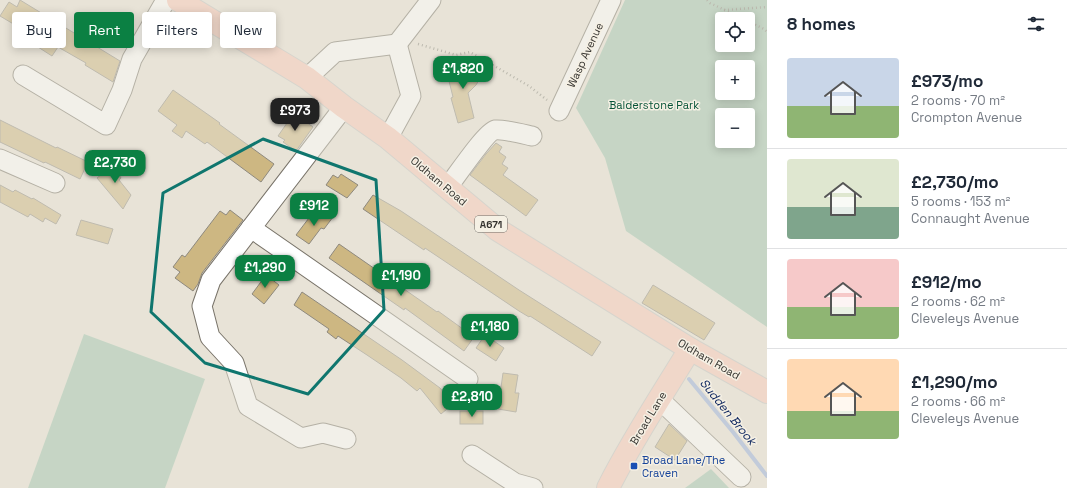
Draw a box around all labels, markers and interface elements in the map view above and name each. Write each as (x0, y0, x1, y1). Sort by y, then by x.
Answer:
chip: Buy (12, 12, 66, 48)
chip: Rent (74, 12, 134, 48)
chip: Filters (142, 12, 212, 48)
chip: New (220, 12, 276, 48)
map controls (715, 12, 755, 148)
button: locate (715, 12, 755, 52)
text: 8 homes (787, 13, 856, 35)
icon: filters (1025, 13, 1047, 35)
street label: Wasp Avenue (564, 20, 606, 90)
pin: £1,820 (430, 56, 496, 90)
text: £1,820 (442, 60, 484, 77)
button: + (715, 60, 755, 100)
text: £973/mo (911, 70, 983, 92)
icon: home (819, 74, 867, 122)
text: 2 rooms · 70 m² (911, 92, 1005, 109)
pin: £973 (271, 98, 319, 132)
park label: Balderstone Park (609, 98, 699, 112)
text: £973 (279, 102, 311, 119)
button: − (715, 108, 755, 148)
text: Crompton Avenue (911, 109, 1022, 126)
pin: £2,730 (82, 150, 148, 184)
street label: Oldham Road (408, 153, 470, 209)
text: £2,730 (94, 154, 136, 171)
text: £2,730/mo (911, 171, 999, 193)
icon: home (819, 175, 867, 223)
pin: £912 (290, 193, 338, 227)
text: 5 rooms · 153 m² (911, 193, 1010, 210)
text: £912 (299, 197, 329, 214)
text: Connaught Avenue (911, 210, 1030, 227)
road number: A671 (475, 216, 507, 232)
pin: £1,290 (232, 255, 298, 289)
text: £1,290 (244, 259, 286, 276)
pin: £1,190 (368, 263, 434, 297)
text: £1,190 (381, 267, 421, 284)
text: £912/mo (911, 271, 982, 293)
icon: home (819, 275, 867, 323)
text: 2 rooms · 62 m² (911, 293, 1005, 310)
text: Cleveleys Avenue (911, 310, 1019, 327)
pin: £1,180 (457, 314, 523, 348)
text: £1,180 (470, 318, 510, 335)
street label: Oldham Road (675, 336, 743, 382)
text: £1,290/mo (911, 371, 998, 393)
water label: Sudden Brook (696, 375, 761, 450)
icon: home (819, 375, 867, 423)
pin: £2,810 (439, 384, 505, 418)
text: £2,810 (451, 388, 493, 405)
street label: Broad Lane (627, 389, 669, 447)
text: 2 rooms · 66 m² (911, 393, 1005, 410)
text: Cleveleys Avenue (911, 410, 1019, 427)
place label: Broad Lane/The Craven (642, 453, 725, 480)
marker: Broad Lane/The Craven (629, 461, 639, 471)

